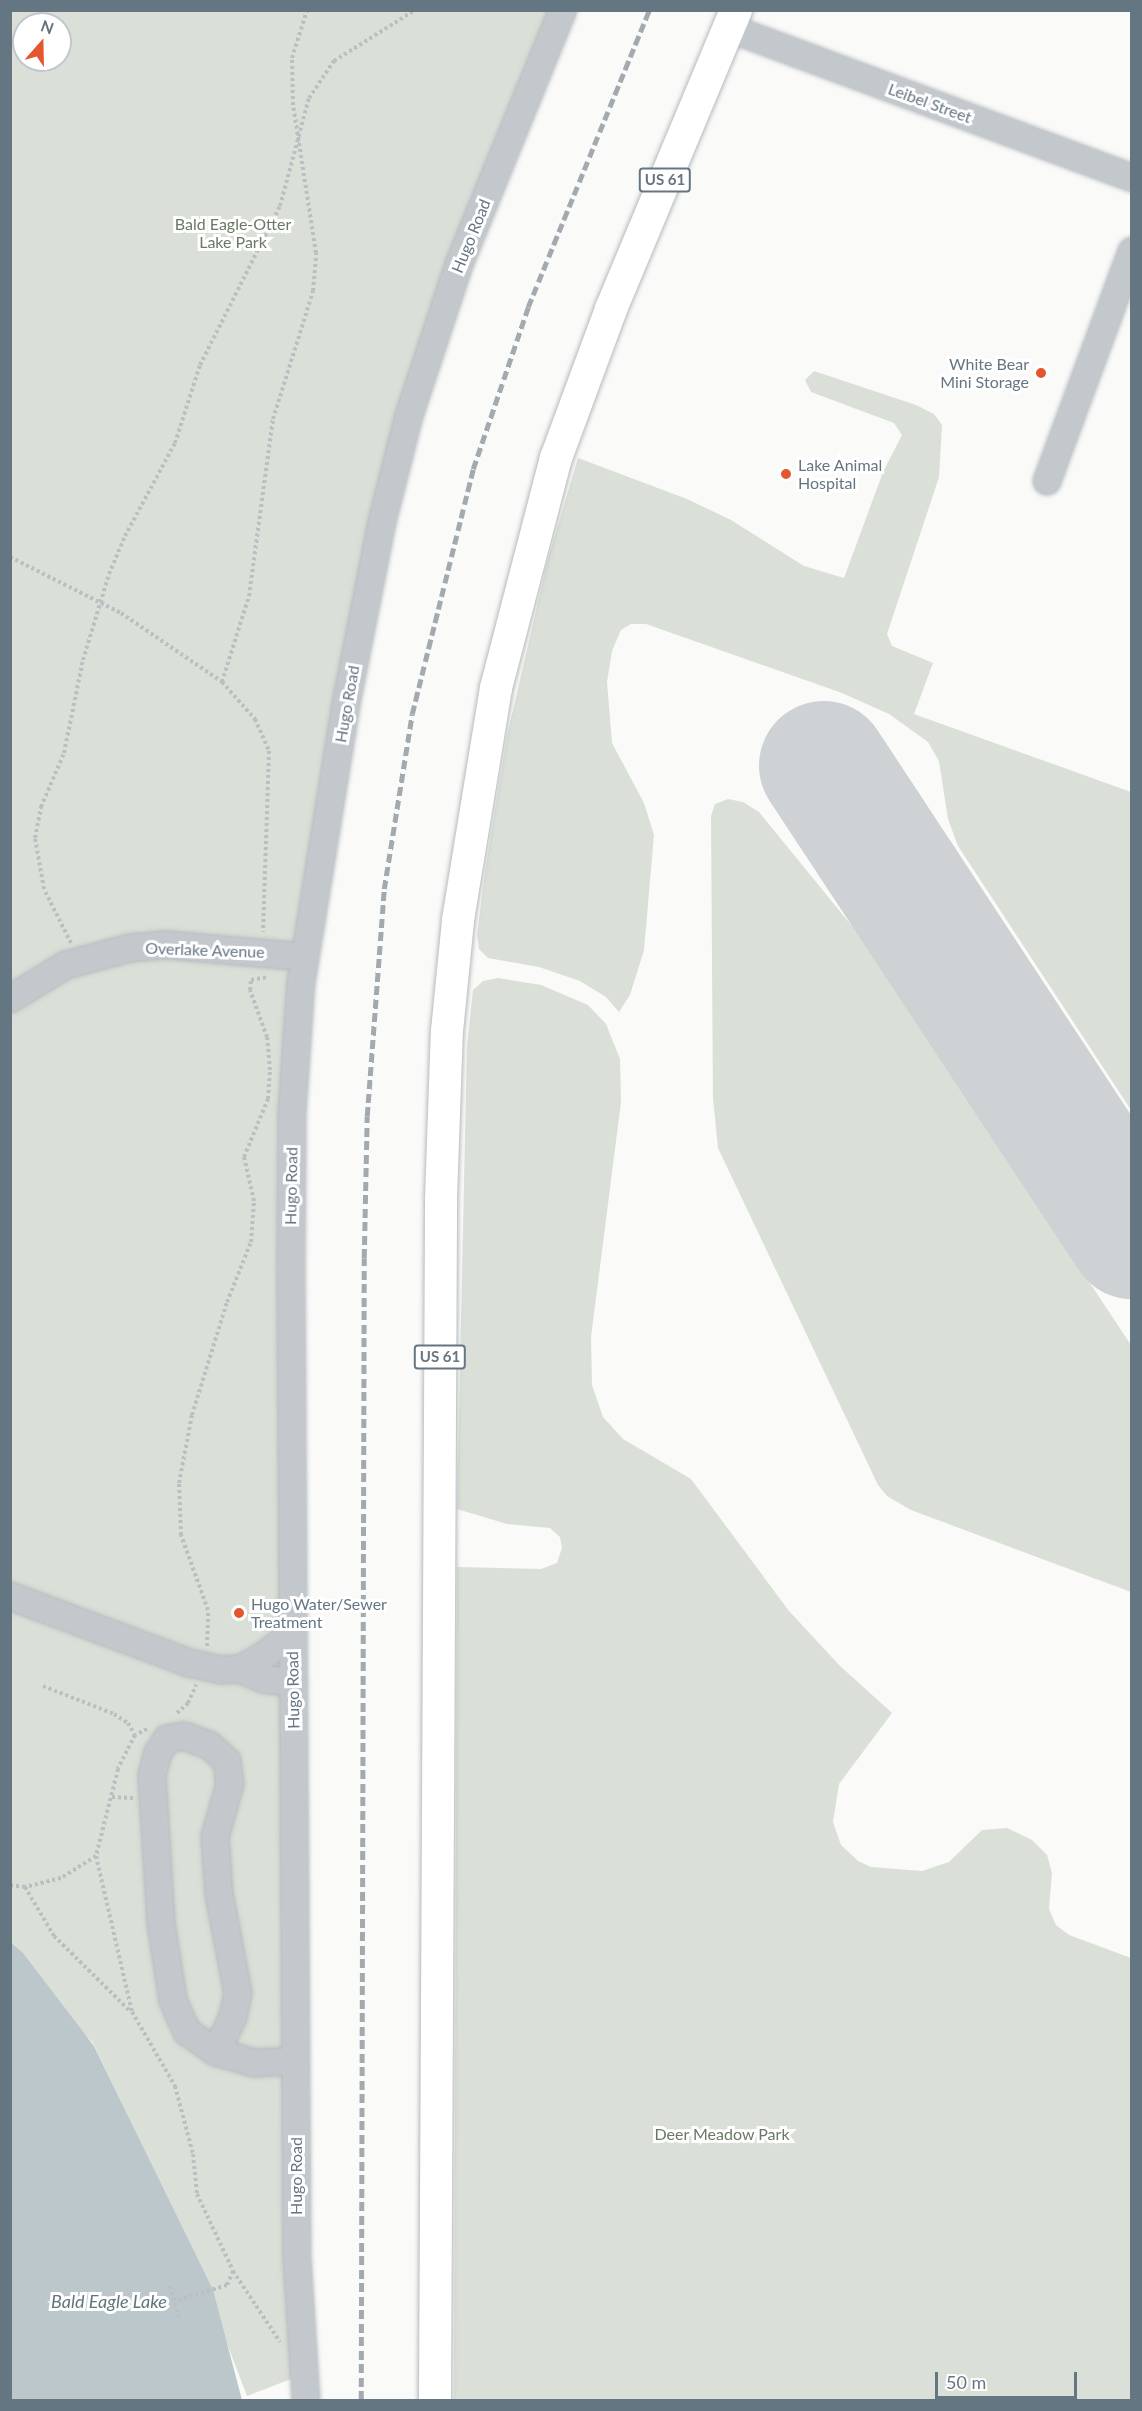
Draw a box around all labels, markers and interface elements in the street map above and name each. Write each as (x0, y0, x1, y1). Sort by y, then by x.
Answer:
north arrow (12, 12, 72, 72)
text: N (39, 15, 57, 38)
street label: Leibel Street (886, 79, 974, 127)
road number: US 61 (638, 168, 692, 192)
street label: Hugo Road (448, 196, 494, 276)
park label: Bald Eagle-Otter Lake Park (175, 214, 291, 252)
place label: White Bear Mini Storage (940, 354, 1029, 392)
marker: White Bear Mini Storage (1034, 366, 1048, 380)
place label: Lake Animal Hospital (798, 455, 883, 493)
marker: Lake Animal Hospital (779, 467, 793, 481)
street label: Hugo Road (331, 664, 363, 744)
street label: Overlake Avenue (145, 938, 265, 962)
street label: Hugo Road (281, 1147, 301, 1225)
road number: US 61 (413, 1345, 467, 1369)
place label: Hugo Water/Sewer Treatment (251, 1594, 387, 1632)
marker: Hugo Water/Sewer Treatment (232, 1606, 246, 1620)
street label: Hugo Road (283, 1651, 303, 1729)
park label: Deer Meadow Park (654, 2124, 790, 2144)
street label: Hugo Road (286, 2137, 306, 2215)
water label: Bald Eagle Lake (51, 2290, 167, 2312)
scale bar (938, 2360, 1080, 2398)
text: 50 m (946, 2371, 986, 2393)

